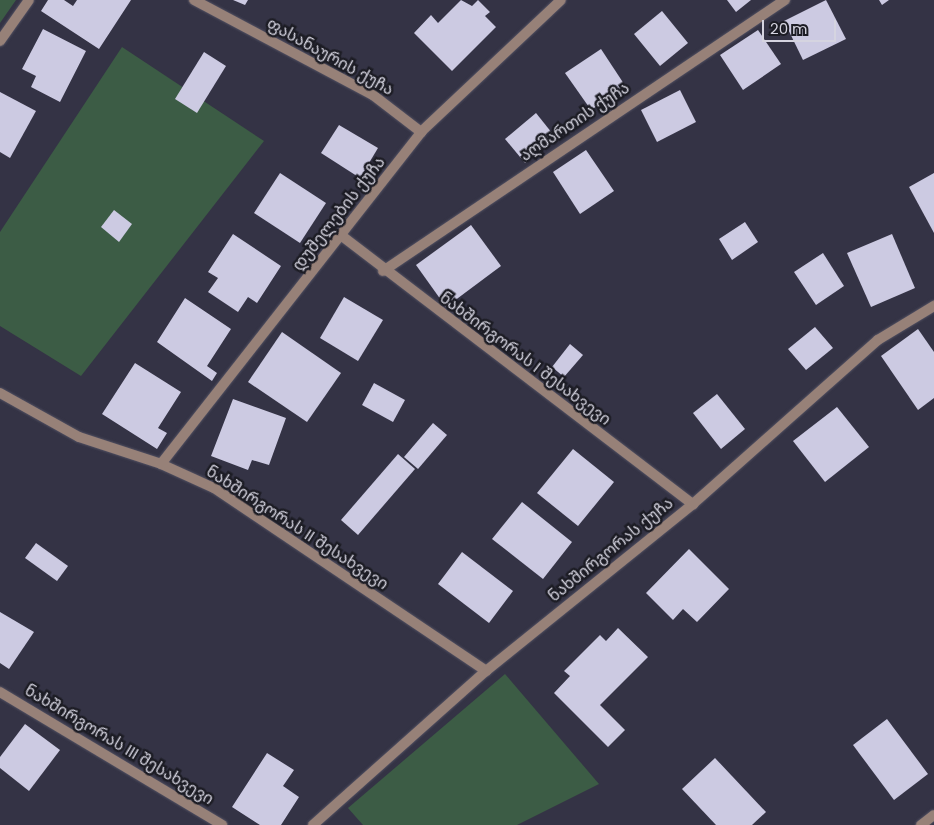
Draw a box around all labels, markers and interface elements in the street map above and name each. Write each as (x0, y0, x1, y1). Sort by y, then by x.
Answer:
scale bar (764, 10, 838, 42)
street label: ფასანაურის ქუჩა (263, 14, 397, 100)
text: 20 m (770, 18, 808, 39)
street label: აღმართის ქუჩა (517, 78, 633, 166)
street label: დუშელების ქუჩა (289, 153, 389, 275)
street label: ნახშირგორას I შესახვევი (436, 288, 614, 430)
street label: ნახშირგორას II შესახვევი (202, 462, 392, 594)
street label: ნახშირგორას ქუჩა (545, 494, 677, 606)
street label: ნახშირგორას III შესახვევი (21, 681, 217, 809)

